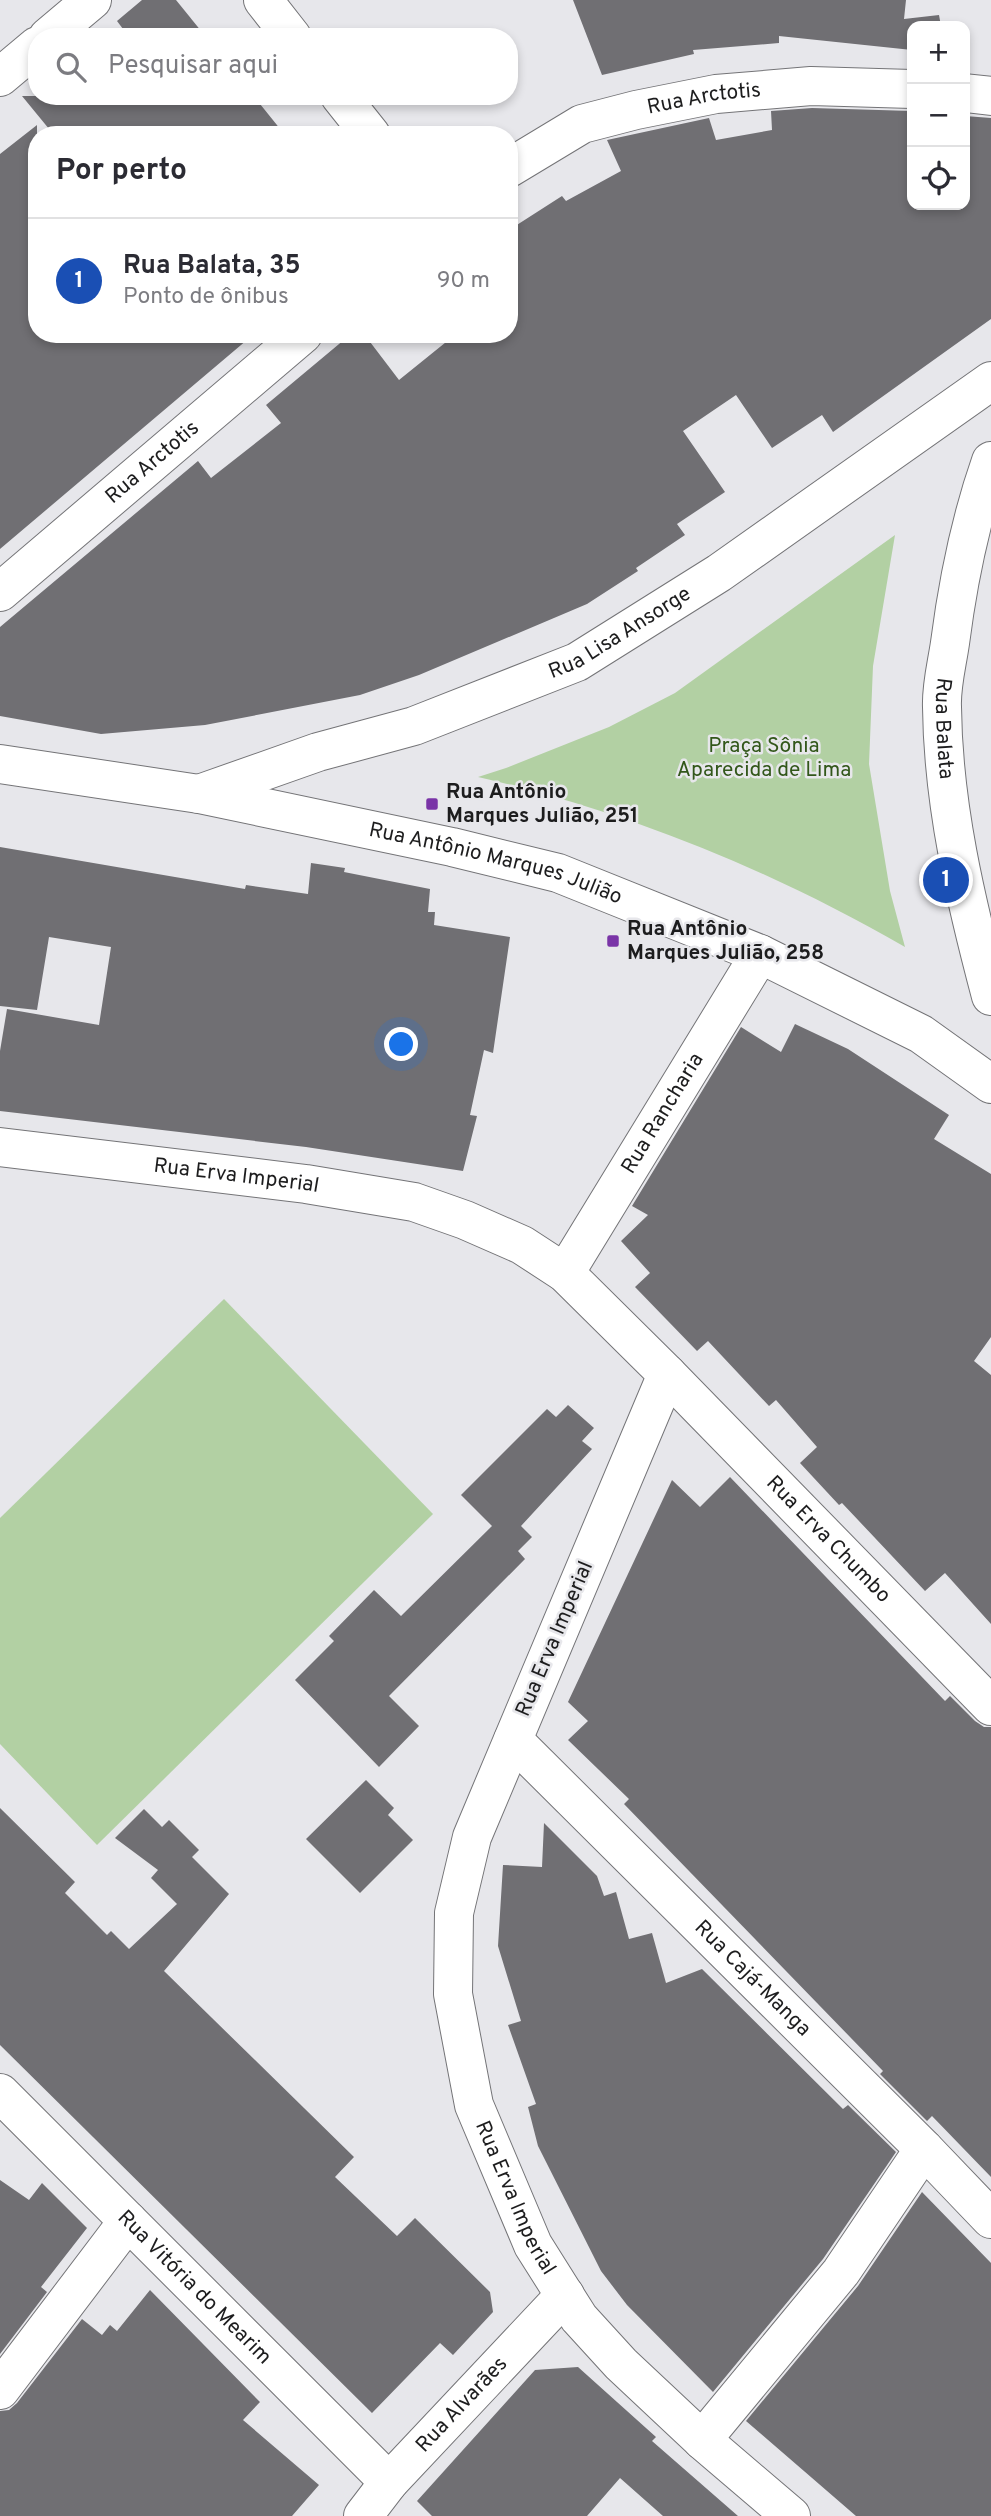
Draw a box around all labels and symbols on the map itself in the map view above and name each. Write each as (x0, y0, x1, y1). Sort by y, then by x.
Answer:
street label: Rua Arctotis (645, 77, 762, 121)
street label: Rua Arctotis (100, 415, 205, 510)
street label: Rua Lisa Ansorge (545, 580, 696, 685)
street label: Rua Balata (928, 676, 960, 781)
park label: Praça Sônia Aparecida de Lima (677, 733, 851, 784)
place label: Rua Antônio Marques Julião, 251 (446, 779, 639, 830)
marker: Rua Antônio Marques Julião, 251 (424, 796, 440, 812)
street label: Rua Antônio Marques Julião (366, 816, 626, 911)
pin: 1 (923, 854, 969, 906)
place label: Rua Antônio Marques Julião, 258 (627, 916, 824, 967)
marker: Rua Antônio Marques Julião, 258 (605, 933, 621, 949)
your location (384, 1027, 418, 1061)
street label: Rua Rancharia (615, 1048, 710, 1179)
street label: Rua Erva Imperial (152, 1152, 321, 1199)
street label: Rua Erva Chumbo (760, 1470, 897, 1609)
street label: Rua Erva Imperial (510, 1557, 600, 1721)
street label: Rua Cajá-Manga (688, 1914, 817, 2042)
street label: Rua Erva Imperial (469, 2117, 562, 2280)
street label: Rua Vitória do Mearim (111, 2204, 277, 2370)
street label: Rua Alvarães (410, 2351, 513, 2458)

